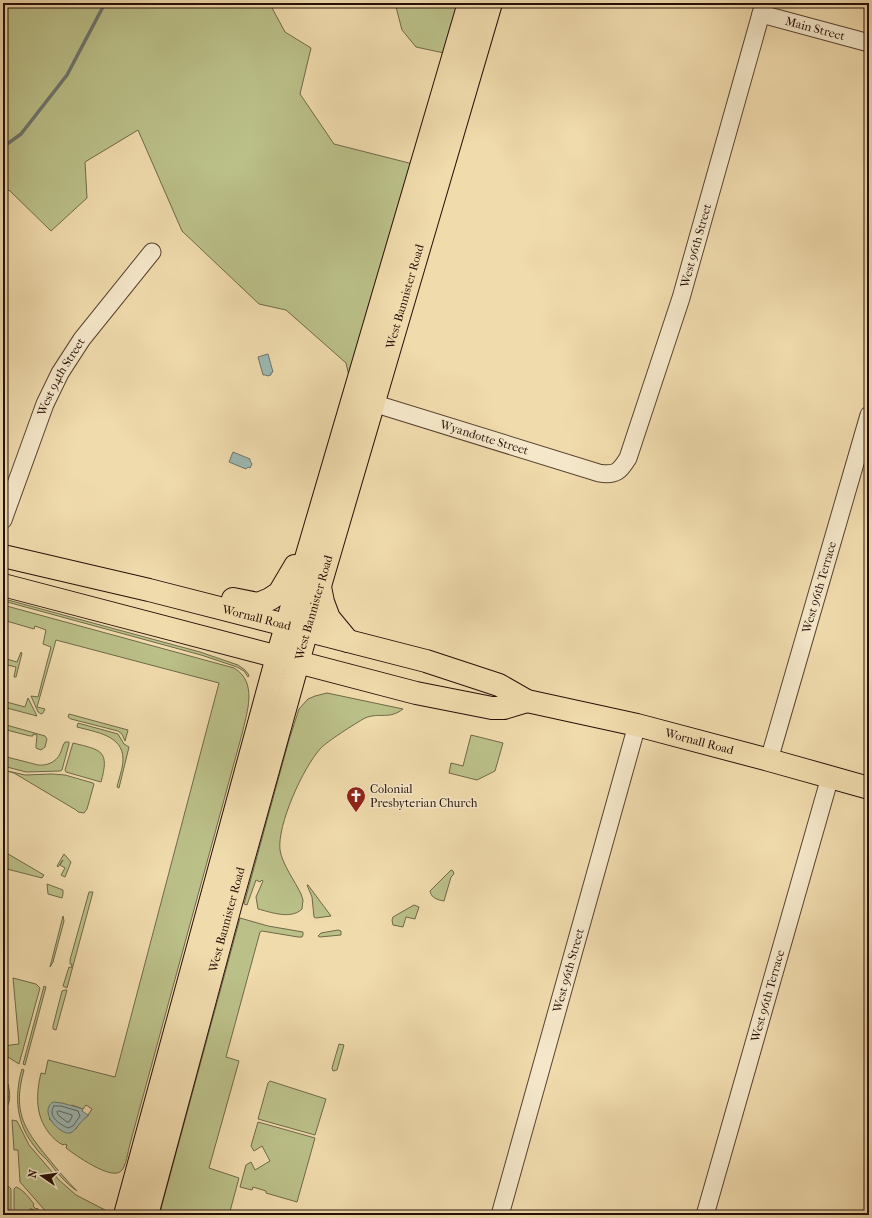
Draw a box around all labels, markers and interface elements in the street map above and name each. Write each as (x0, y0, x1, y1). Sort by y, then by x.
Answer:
street label: Main Street (784, 14, 847, 43)
street label: West 96th Street (677, 201, 714, 290)
street label: West Bannister Road (383, 242, 427, 351)
street label: West 94th Street (34, 334, 88, 418)
street label: Wyandotte Street (438, 417, 531, 458)
street label: West 96th Terrace (799, 540, 839, 636)
street label: West Bannister Road (292, 553, 336, 662)
street label: Wornall Road (220, 602, 293, 633)
street label: Wornall Road (662, 725, 736, 757)
place label: Colonial Presbyterian Church (370, 782, 478, 810)
church icon: Colonial Presbyterian Church (345, 785, 367, 813)
street label: West Bannister Road (206, 865, 248, 975)
street label: West 96th Street (550, 926, 587, 1015)
street label: West 96th Terrace (748, 948, 787, 1044)
north arrow (22, 1156, 62, 1196)
text: N (25, 1168, 40, 1179)

